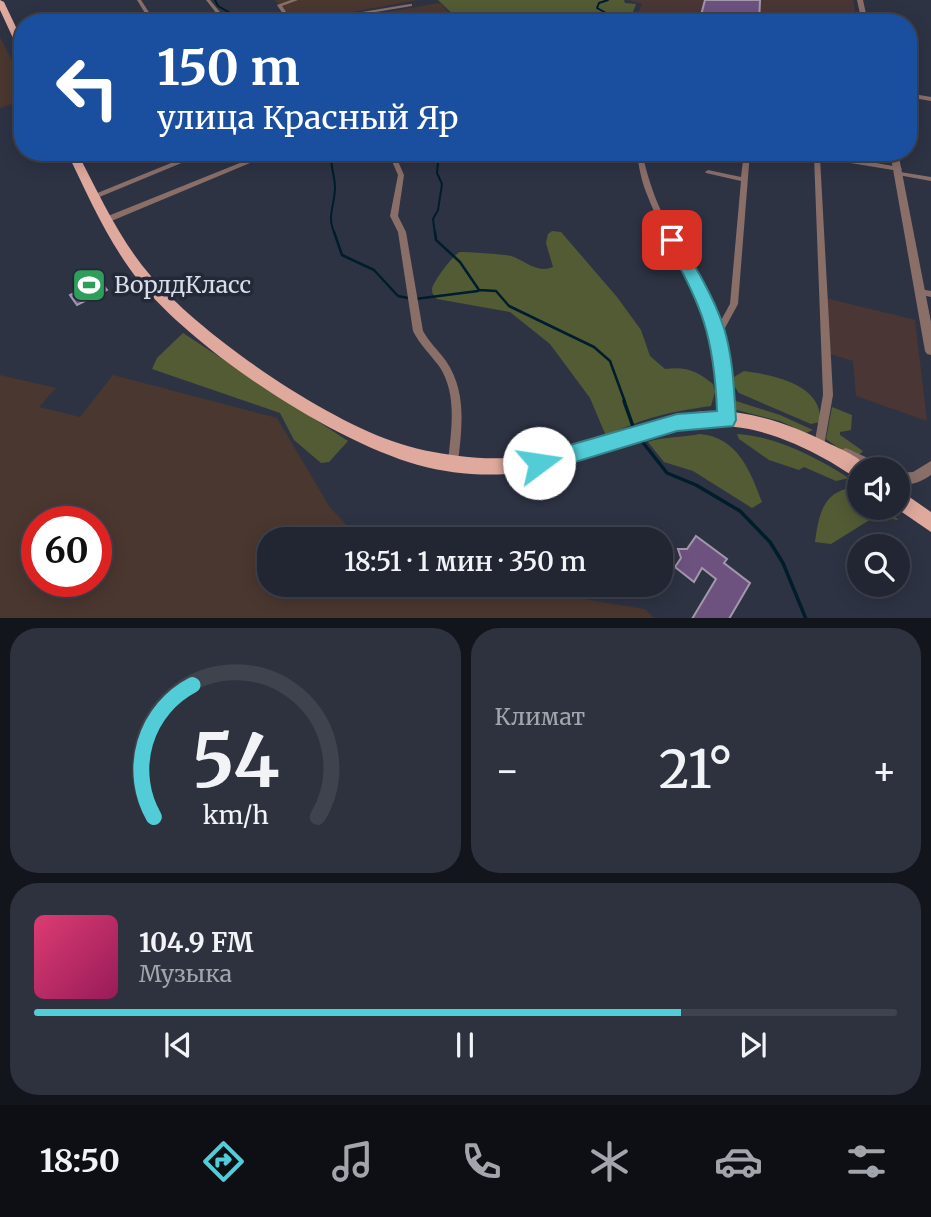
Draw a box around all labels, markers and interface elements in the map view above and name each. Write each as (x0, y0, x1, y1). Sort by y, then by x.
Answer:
text: 150 m (157, 37, 300, 98)
icon: left (42, 42, 133, 133)
text: улица Красный Яр (157, 98, 458, 138)
pin (642, 210, 702, 270)
icon: arrive (653, 221, 691, 259)
sports icon: ВорлдКласс (70, 266, 108, 304)
place label: ВорлдКласс (114, 270, 251, 299)
position arrow (502, 426, 576, 500)
map controls (847, 457, 910, 597)
button: sound (847, 457, 910, 520)
speed limit sign: 60 (21, 506, 112, 597)
button: search (847, 534, 910, 597)
text: 18:51 · 1 мин · 350 m (344, 545, 586, 578)
text: Климат (495, 702, 585, 731)
text: 54 (191, 715, 279, 807)
text: 21° (659, 737, 733, 802)
text: − (495, 747, 520, 794)
text: + (872, 747, 897, 794)
text: km/h (202, 798, 268, 830)
text: 104.9 FM (139, 926, 253, 959)
text: Музыка (139, 959, 232, 988)
icon: previous (159, 1026, 197, 1064)
icon: pause (446, 1026, 484, 1064)
icon: next (734, 1026, 772, 1064)
icon: directions (199, 1137, 248, 1186)
icon: music (328, 1137, 377, 1186)
icon: phone (457, 1137, 506, 1186)
icon: climate (585, 1137, 634, 1186)
icon: car (714, 1137, 763, 1186)
icon: filters (842, 1137, 891, 1186)
text: 18:50 (40, 1141, 120, 1181)

